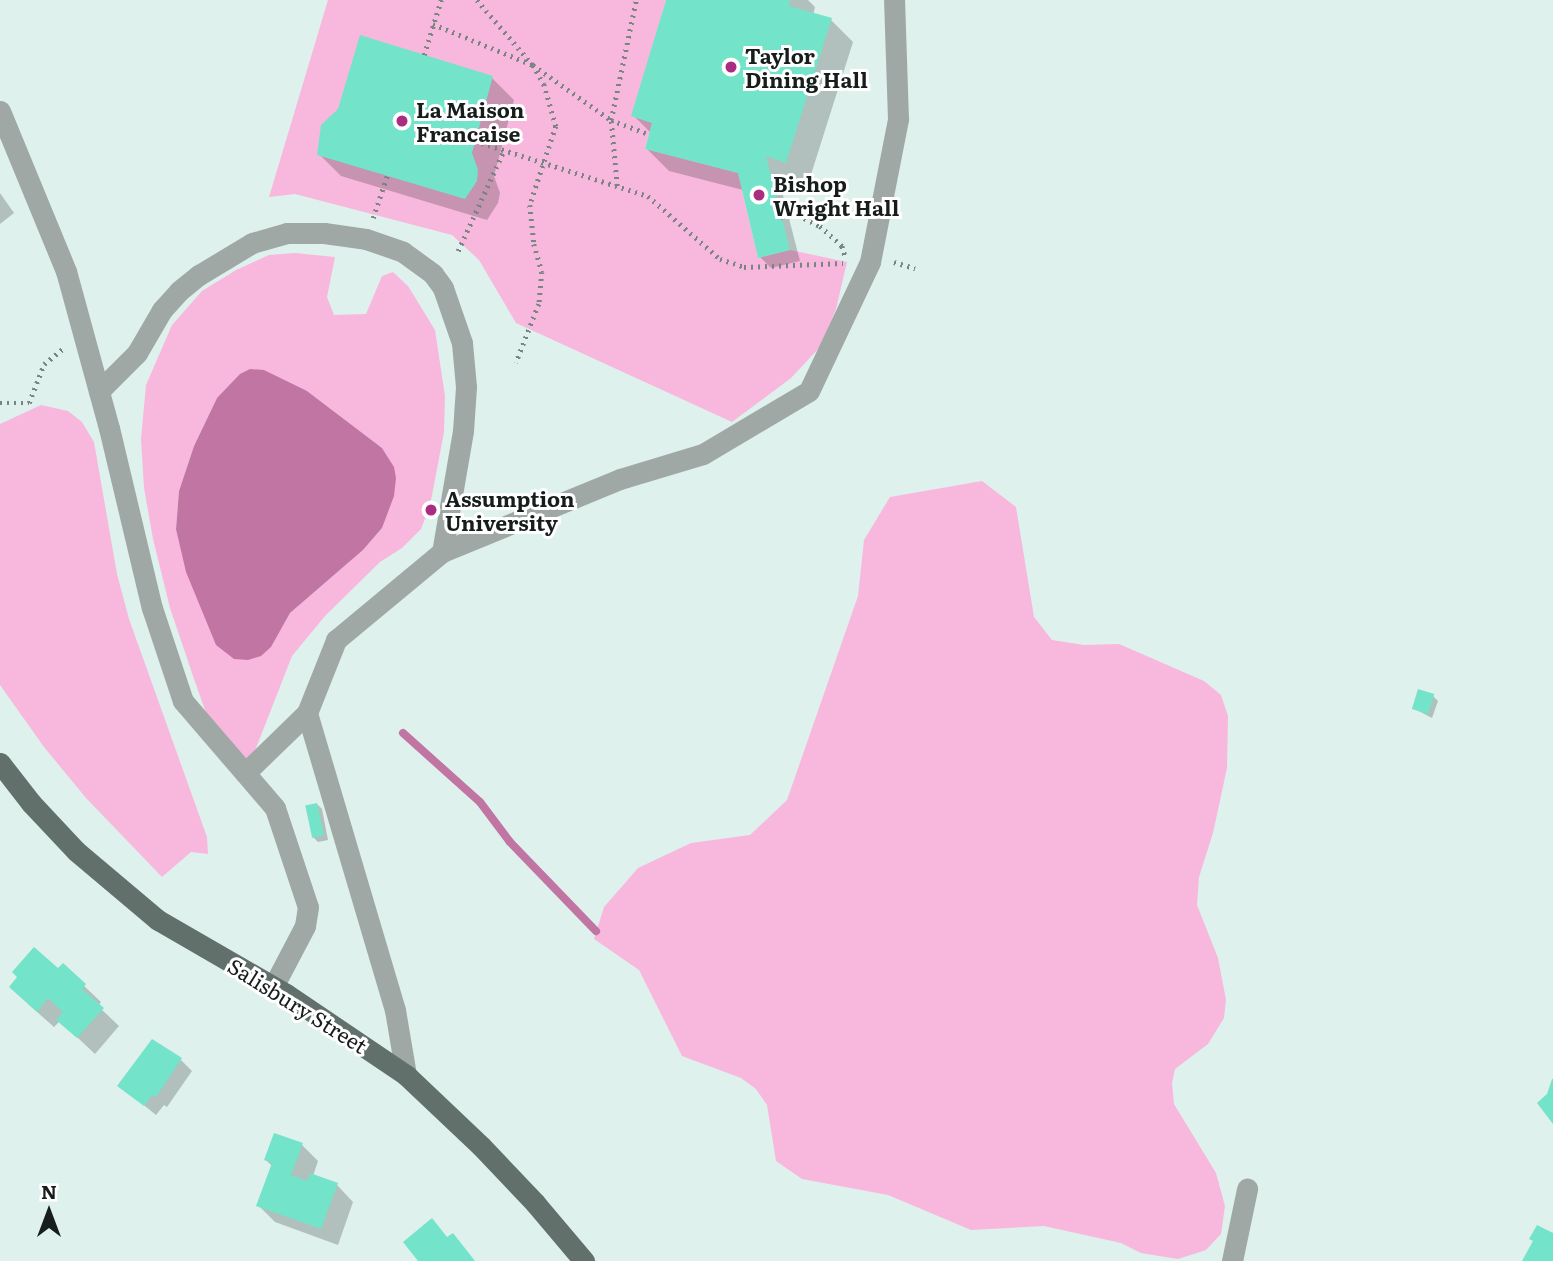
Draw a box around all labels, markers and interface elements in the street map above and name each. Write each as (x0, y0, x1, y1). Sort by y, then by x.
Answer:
place label: Taylor Dining Hall (745, 42, 868, 92)
marker: Taylor Dining Hall (723, 59, 739, 75)
place label: La Maison Francaise (416, 96, 524, 146)
marker: La Maison Francaise (394, 113, 410, 129)
place label: Bishop Wright Hall (773, 170, 899, 220)
marker: Bishop Wright Hall (751, 187, 767, 203)
place label: Assumption University (445, 485, 574, 535)
marker: Assumption University (423, 502, 439, 518)
street label: Salisbury Street (224, 952, 372, 1058)
north arrow (14, 1177, 84, 1247)
text: N (41, 1177, 57, 1205)

